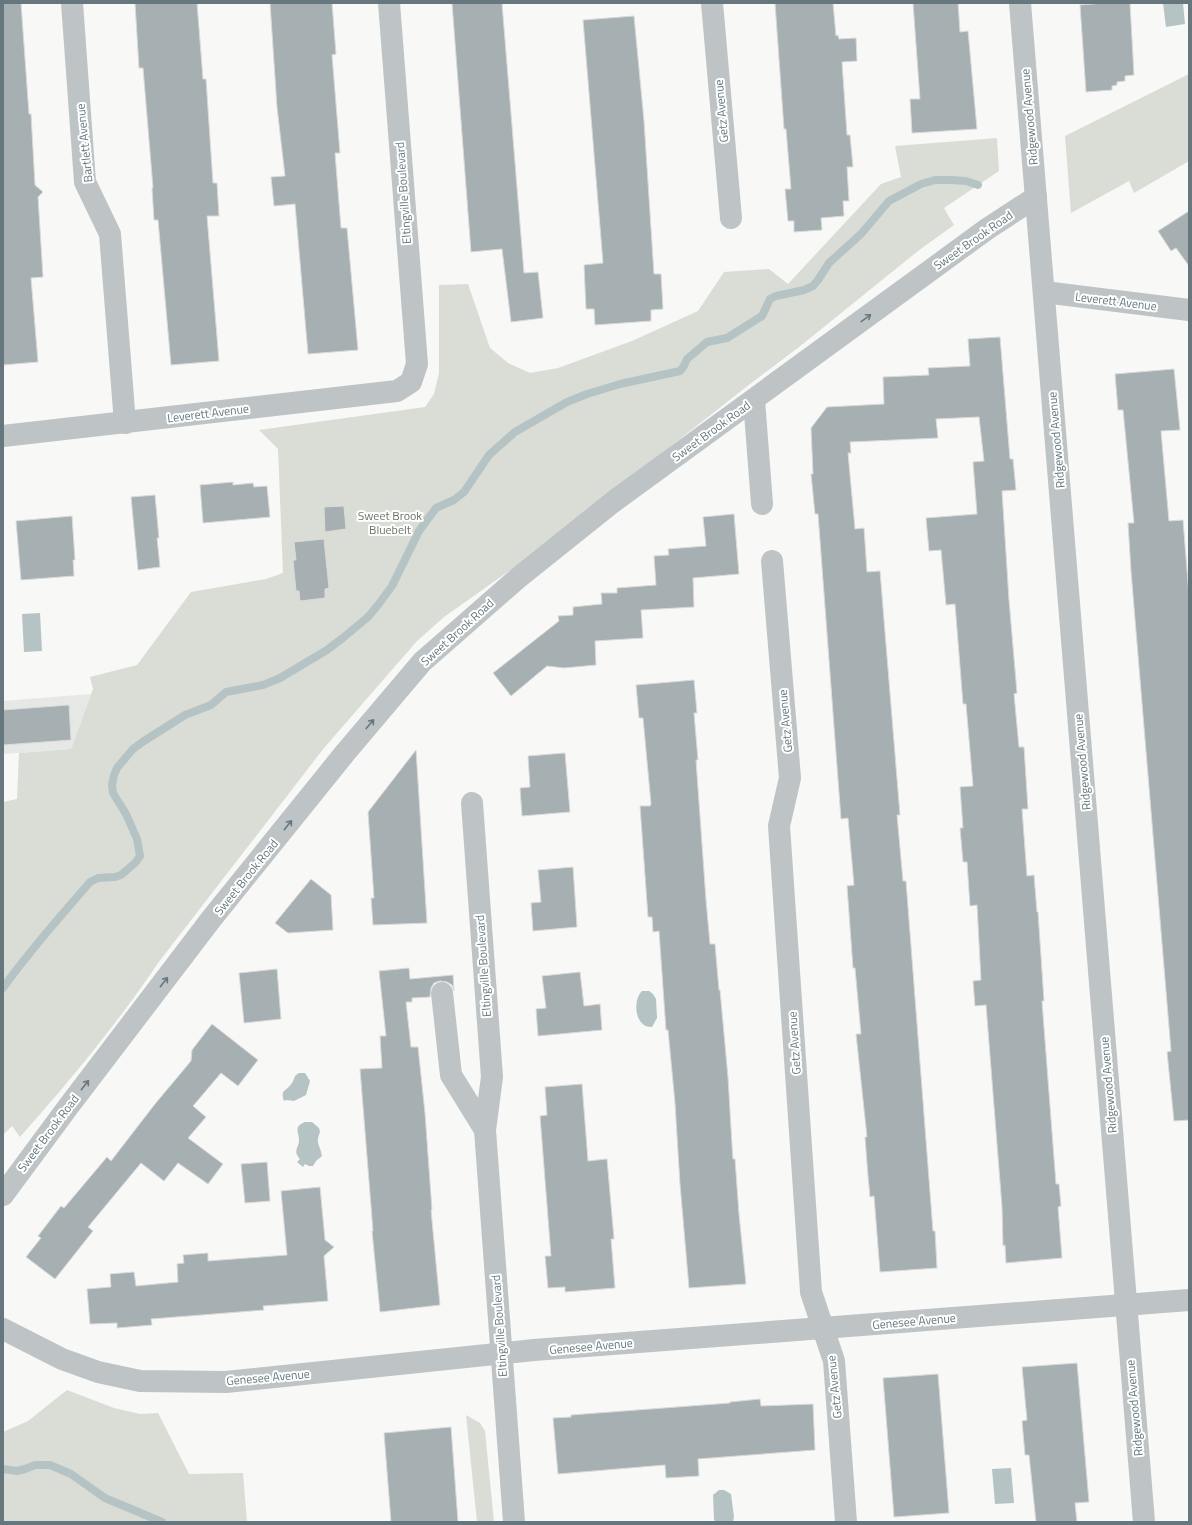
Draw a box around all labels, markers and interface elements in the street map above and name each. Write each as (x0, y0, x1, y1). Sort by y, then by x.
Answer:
street label: Ridgewood Avenue (1015, 68, 1043, 166)
street label: Getz Avenue (709, 79, 733, 143)
street label: Bartlett Avenue (70, 103, 98, 183)
street label: Eltingville Boulevard (390, 141, 416, 245)
street label: Sweet Brook Road (930, 206, 1016, 274)
street label: Leverett Avenue (1074, 287, 1158, 315)
one-way arrow (861, 314, 872, 322)
street label: Ridgewood Avenue (1042, 391, 1070, 489)
street label: Sweet Brook Road (668, 396, 754, 466)
street label: Leverett Avenue (166, 399, 250, 427)
park label: Sweet Brook Bluebelt (358, 506, 422, 539)
street label: Sweet Brook Road (416, 594, 498, 670)
street label: Getz Avenue (773, 689, 797, 753)
street label: Ridgewood Avenue (1068, 713, 1096, 811)
one-way arrow (366, 719, 375, 729)
one-way arrow (284, 819, 292, 830)
street label: Sweet Brook Road (209, 835, 283, 919)
street label: Eltingville Boulevard (470, 914, 496, 1018)
one-way arrow (160, 976, 168, 987)
street label: Getz Avenue (782, 1011, 806, 1075)
street label: Ridgewood Avenue (1094, 1036, 1122, 1134)
one-way arrow (81, 1079, 89, 1090)
street label: Sweet Brook Road (12, 1090, 84, 1176)
street label: Eltingville Boulevard (486, 1274, 512, 1378)
street label: Genesee Avenue (871, 1308, 957, 1334)
street label: Genesee Avenue (548, 1333, 634, 1359)
street label: Getz Avenue (821, 1355, 847, 1419)
street label: Ridgewood Avenue (1120, 1359, 1148, 1457)
street label: Genesee Avenue (225, 1364, 311, 1390)

